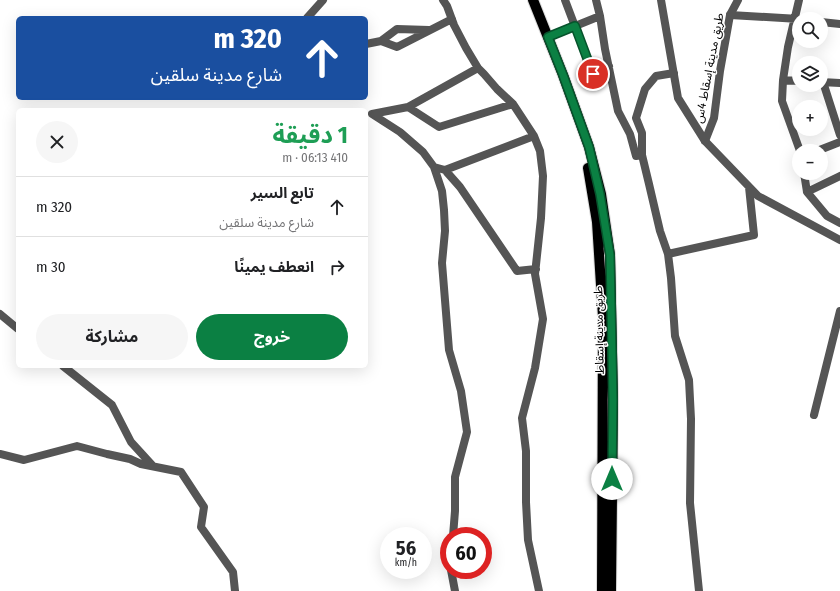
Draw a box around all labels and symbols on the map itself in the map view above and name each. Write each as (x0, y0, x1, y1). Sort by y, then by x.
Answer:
street label: طريق مدينة إسقاط 4س (691, 12, 728, 124)
pin (576, 57, 610, 91)
street label: طريق مدينة إسقاط (591, 285, 608, 375)
position arrow (591, 458, 633, 500)
speed limit sign: 60 (440, 527, 492, 579)

